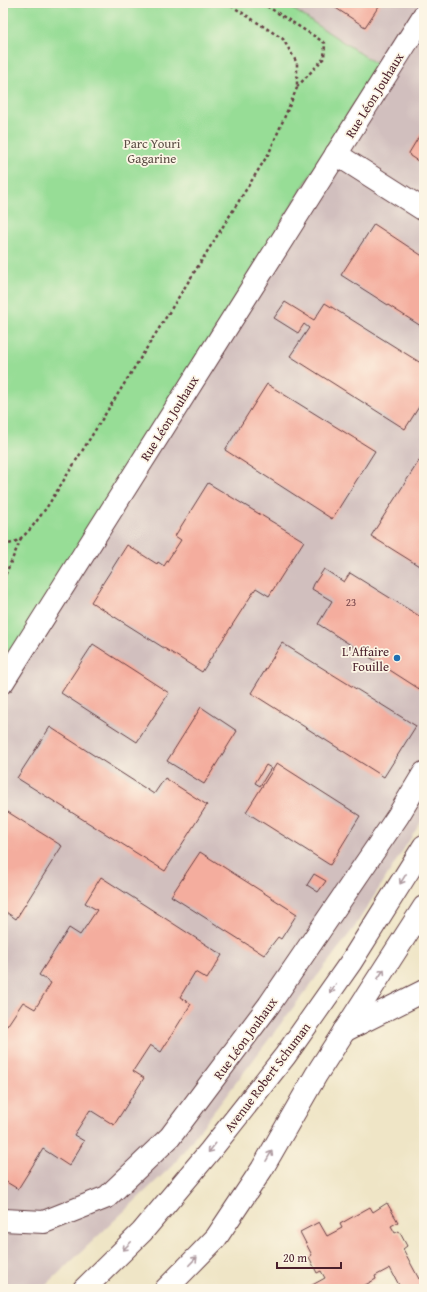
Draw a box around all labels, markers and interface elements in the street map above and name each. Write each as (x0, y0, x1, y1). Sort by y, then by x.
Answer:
street label: Rue Léon Jouhaux (341, 49, 409, 142)
park label: Parc Youri Gagarine (124, 134, 181, 168)
street label: Rue Léon Jouhaux (136, 372, 204, 465)
house number: 23 (346, 594, 356, 610)
place label: L'Affaire Fouille (342, 642, 389, 676)
marker: L'Affaire Fouille (392, 653, 402, 663)
one-way arrow (399, 873, 407, 885)
one-way arrow (377, 968, 385, 979)
one-way arrow (329, 982, 337, 993)
street label: Rue Léon Jouhaux (209, 993, 282, 1083)
street label: Avenue Robert Schuman (220, 1018, 315, 1136)
one-way arrow (208, 1142, 217, 1153)
one-way arrow (266, 1150, 274, 1162)
one-way arrow (122, 1241, 132, 1251)
scale bar (277, 1244, 341, 1270)
text: 20 m (283, 1249, 307, 1266)
one-way arrow (188, 1256, 198, 1266)

